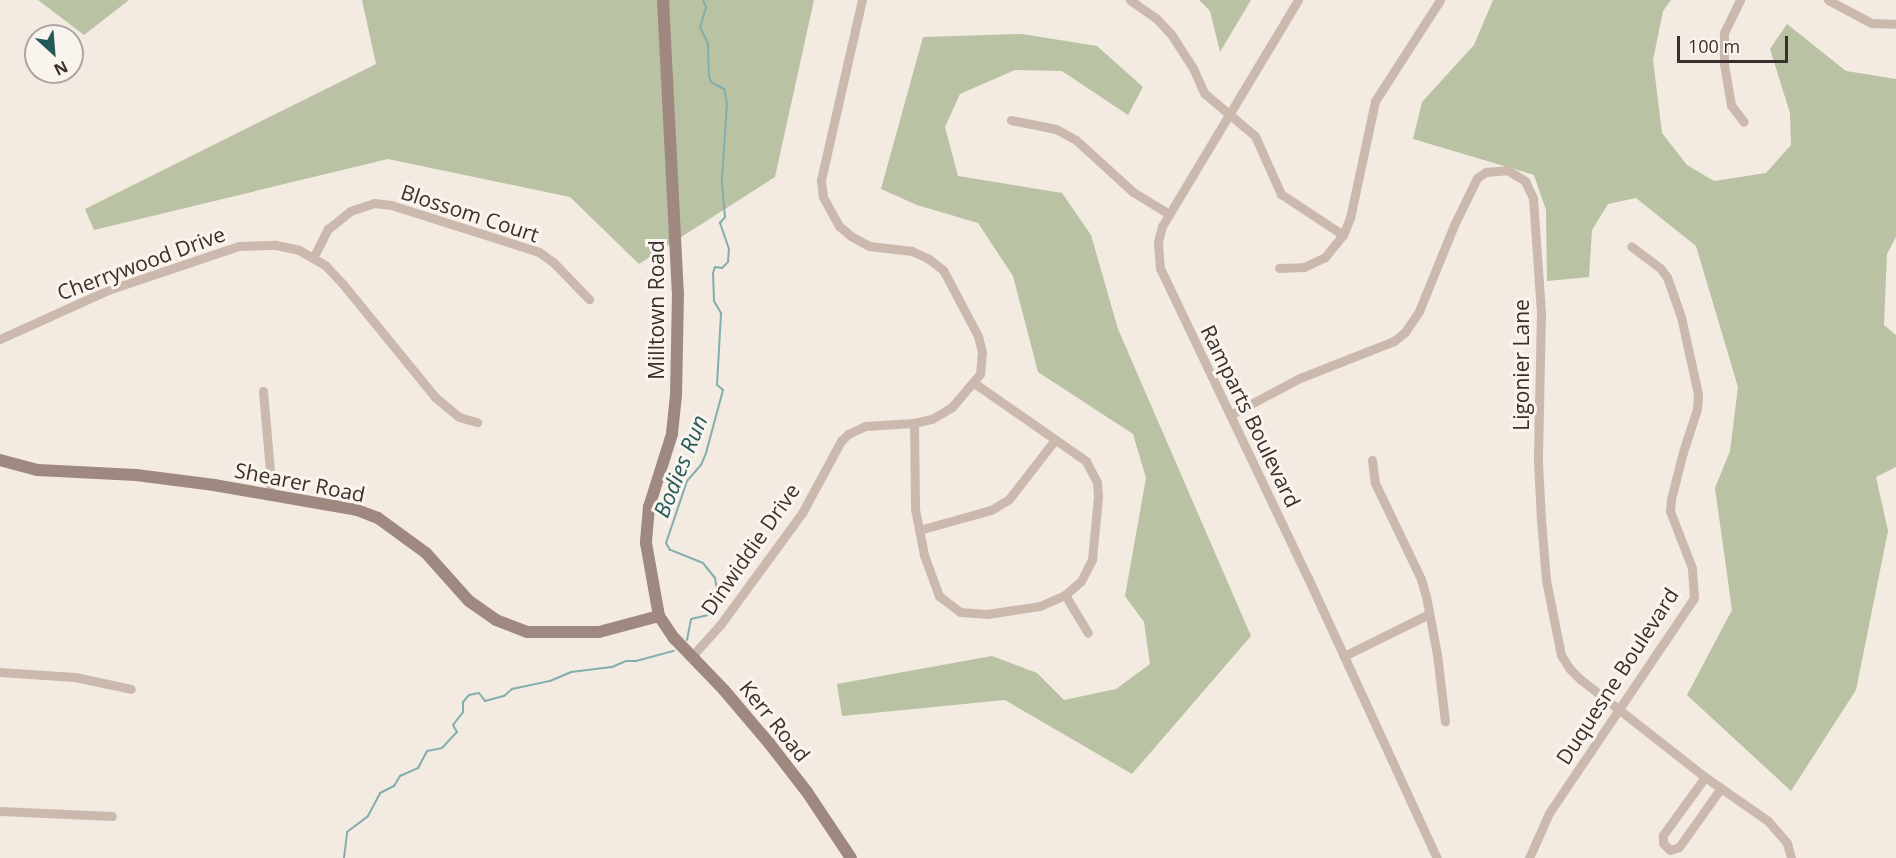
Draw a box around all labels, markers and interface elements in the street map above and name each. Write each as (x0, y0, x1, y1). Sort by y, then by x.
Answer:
north arrow (24, 24, 84, 84)
scale bar (1680, 24, 1791, 62)
text: 100 m (1688, 34, 1740, 58)
text: N (50, 56, 72, 81)
street label: Blossom Court (398, 179, 542, 247)
street label: Cherrywood Drive (54, 221, 228, 305)
street label: Milltown Road (643, 240, 669, 380)
street label: Ligonier Lane (1508, 299, 1534, 431)
street label: Ramparts Boulevard (1196, 321, 1306, 511)
water label: Bodies Run (648, 411, 712, 521)
street label: Shearer Road (233, 457, 367, 507)
street label: Dinwiddie Drive (695, 478, 805, 620)
street label: Duquesne Boulevard (1550, 583, 1684, 769)
street label: Kerr Road (735, 675, 815, 767)

